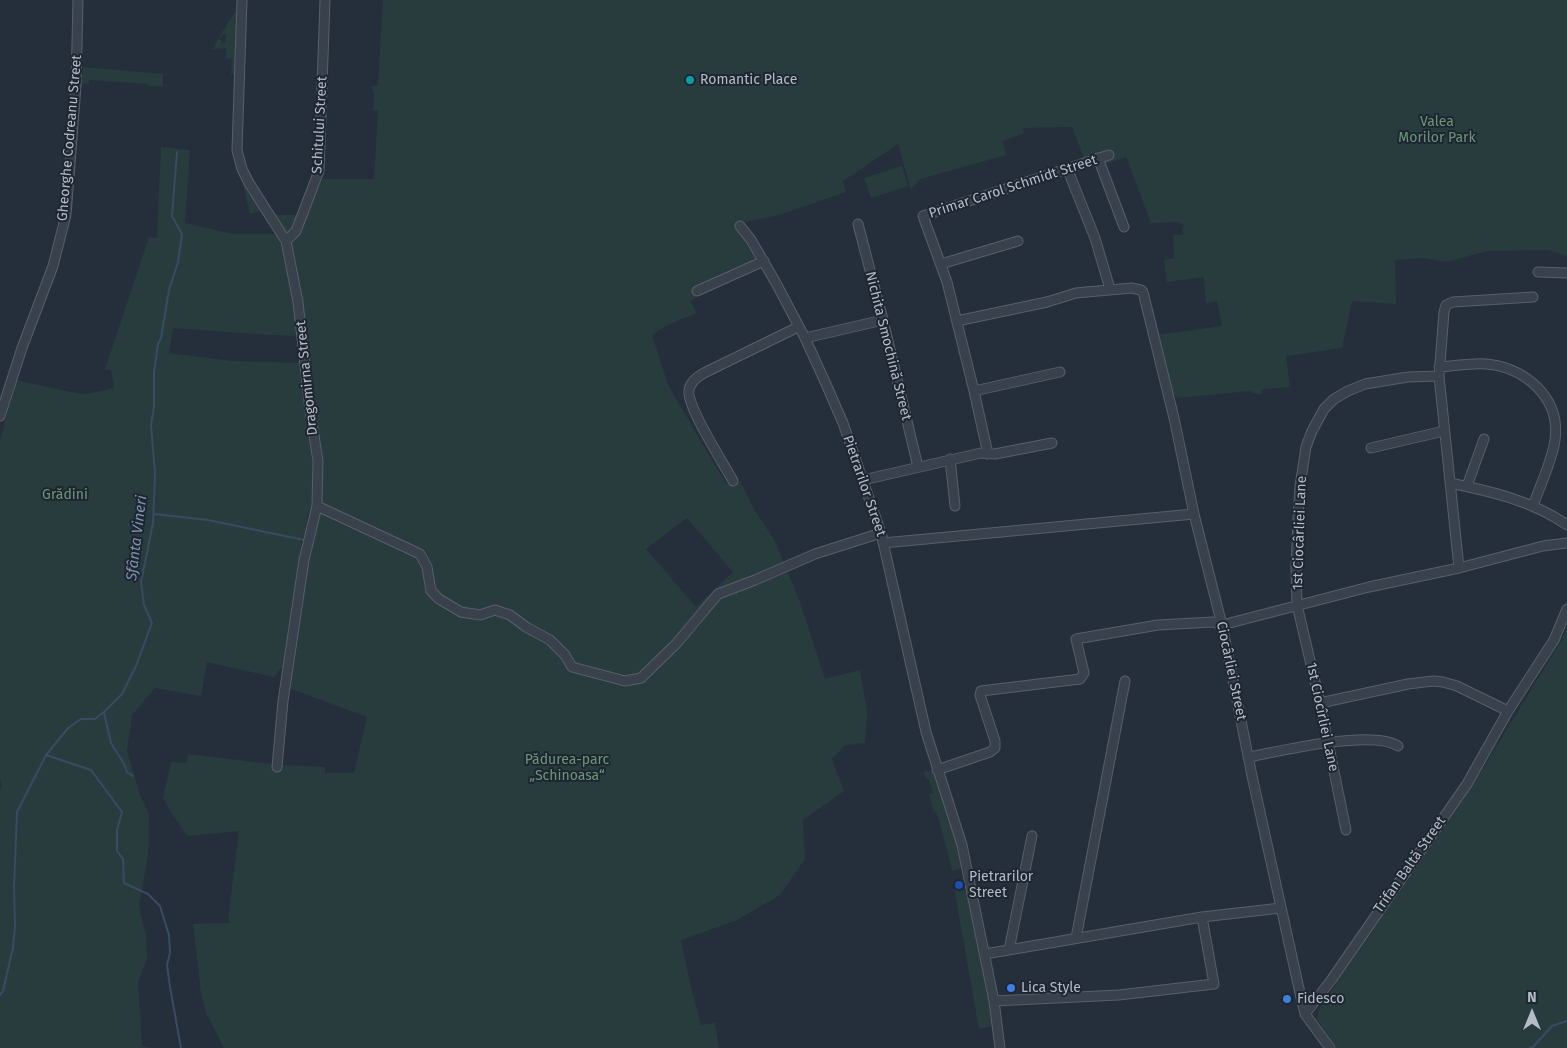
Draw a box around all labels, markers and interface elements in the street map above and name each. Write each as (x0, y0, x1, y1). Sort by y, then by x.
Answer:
street label: Gheorghe Codreanu Street (54, 54, 86, 222)
place label: Romantic Place (700, 72, 797, 88)
marker: Romantic Place (684, 74, 696, 86)
street label: Schitului Street (309, 76, 331, 174)
park label: Valea Morilor Park (1398, 114, 1476, 146)
street label: Primar Carol Schmidt Street (927, 152, 1099, 222)
street label: Nichita Smochină Street (861, 270, 915, 422)
street label: Dragomirna Street (293, 320, 321, 436)
street label: Pietrarilor Street (839, 433, 889, 539)
street label: 1st Ciocârliei Lane (1290, 475, 1310, 591)
park label: Grădini (42, 487, 88, 503)
water label: Sfânta Vineri (123, 494, 151, 582)
street label: Ciocârliei Street (1212, 620, 1250, 722)
street label: 1st Ciocîrliei Lane (1302, 661, 1342, 773)
park label: Pădurea-parc „Schinoasa“ (525, 752, 609, 784)
street label: Trifan Baltă Street (1370, 813, 1450, 917)
place label: Pietrarilor Street (969, 869, 1033, 902)
marker: Pietrarilor Street (953, 879, 965, 891)
place label: Lica Style (1021, 980, 1081, 996)
marker: Lica Style (1005, 982, 1017, 994)
north arrow (1507, 988, 1557, 1038)
text: N (1527, 989, 1537, 1006)
place label: Fidesco (1297, 991, 1344, 1007)
marker: Fidesco (1281, 993, 1293, 1005)

